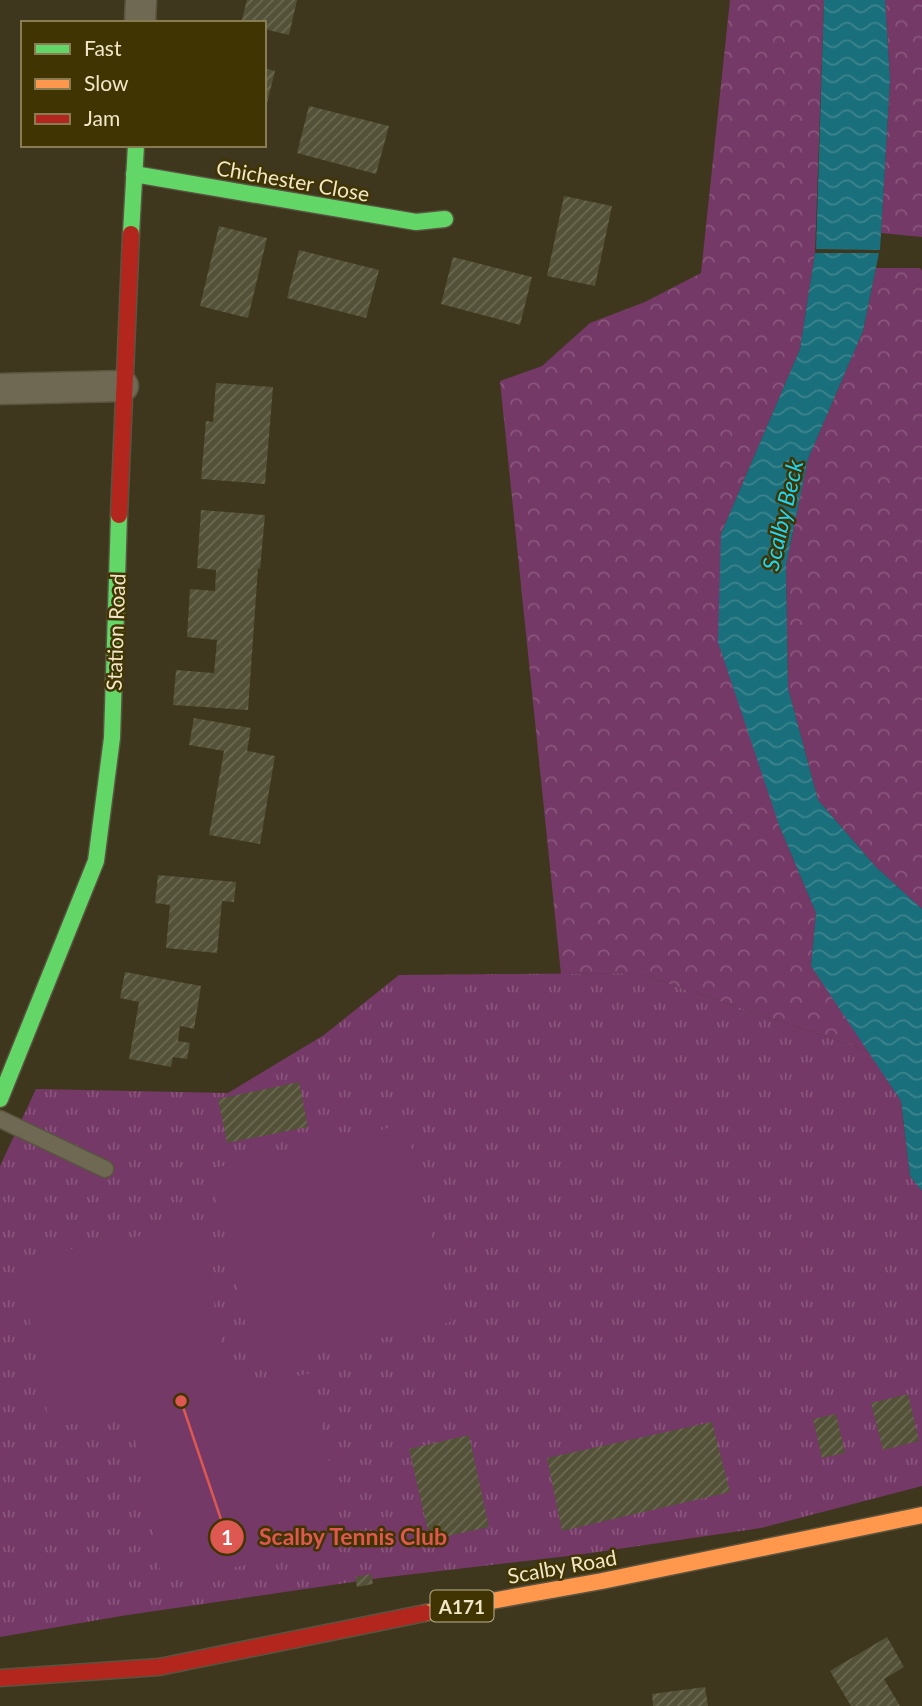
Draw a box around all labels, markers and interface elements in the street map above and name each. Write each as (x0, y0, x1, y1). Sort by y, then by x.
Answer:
legend (21, 21, 266, 147)
text: Fast (84, 35, 122, 60)
text: Slow (84, 70, 129, 95)
text: Jam (84, 105, 120, 130)
street label: Chichester Close (215, 154, 371, 206)
water label: Scalby Beck (756, 456, 809, 573)
street label: Station Road (100, 573, 130, 691)
callout: Scalby Tennis Club (210, 1515, 462, 1559)
text: Scalby Tennis Club (259, 1522, 447, 1550)
text: 1 (221, 1524, 233, 1549)
street label: Scalby Road (505, 1544, 619, 1588)
road number: A171 (430, 1590, 494, 1622)

